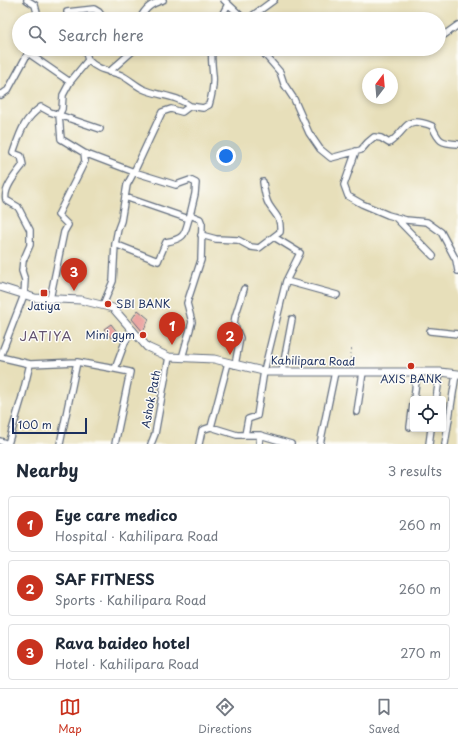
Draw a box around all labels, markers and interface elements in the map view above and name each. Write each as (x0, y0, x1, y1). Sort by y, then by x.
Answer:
search box (12, 12, 446, 56)
icon: search (26, 23, 48, 45)
text: Search here (58, 23, 144, 46)
north arrow (362, 68, 398, 104)
your location (216, 146, 236, 166)
pin: 3 (61, 258, 87, 291)
marker: Jatiya (39, 288, 49, 298)
place label: SBI BANK (116, 295, 171, 312)
place label: Jatiya (28, 297, 61, 314)
marker: SBI BANK (103, 299, 113, 309)
pin: 1 (159, 312, 185, 345)
pin: 2 (217, 322, 243, 355)
district label: JATIYA (20, 326, 72, 345)
place label: Mini gym (86, 326, 135, 343)
marker: Mini gym (138, 330, 148, 340)
street label: Kahilipara Road (271, 351, 355, 370)
marker: AXIS BANK (406, 361, 416, 371)
street label: Ashok Path (137, 368, 164, 429)
place label: AXIS BANK (380, 370, 442, 387)
map controls (410, 396, 446, 432)
button: locate (410, 396, 446, 432)
scale bar (12, 416, 87, 435)
text: 100 m (18, 416, 52, 433)
text: Nearby (16, 457, 78, 483)
text: 3 results (388, 461, 442, 480)
text: Eye care medico (55, 503, 177, 526)
text: 1 (27, 515, 33, 534)
text: 260 m (399, 515, 441, 534)
text: Hospital · Kahilipara Road (55, 526, 218, 545)
text: SAF FITNESS (55, 567, 155, 590)
text: 2 (25, 579, 35, 598)
text: 260 m (399, 579, 441, 598)
text: Sports · Kahilipara Road (55, 590, 206, 609)
text: Rava baideo hotel (55, 631, 190, 654)
text: 3 (26, 643, 34, 662)
text: 270 m (400, 643, 441, 662)
text: Hotel · Kahilipara Road (55, 654, 199, 673)
tab: Map (58, 696, 82, 737)
tab: Directions (198, 696, 252, 737)
tab: Saved (368, 696, 400, 737)

